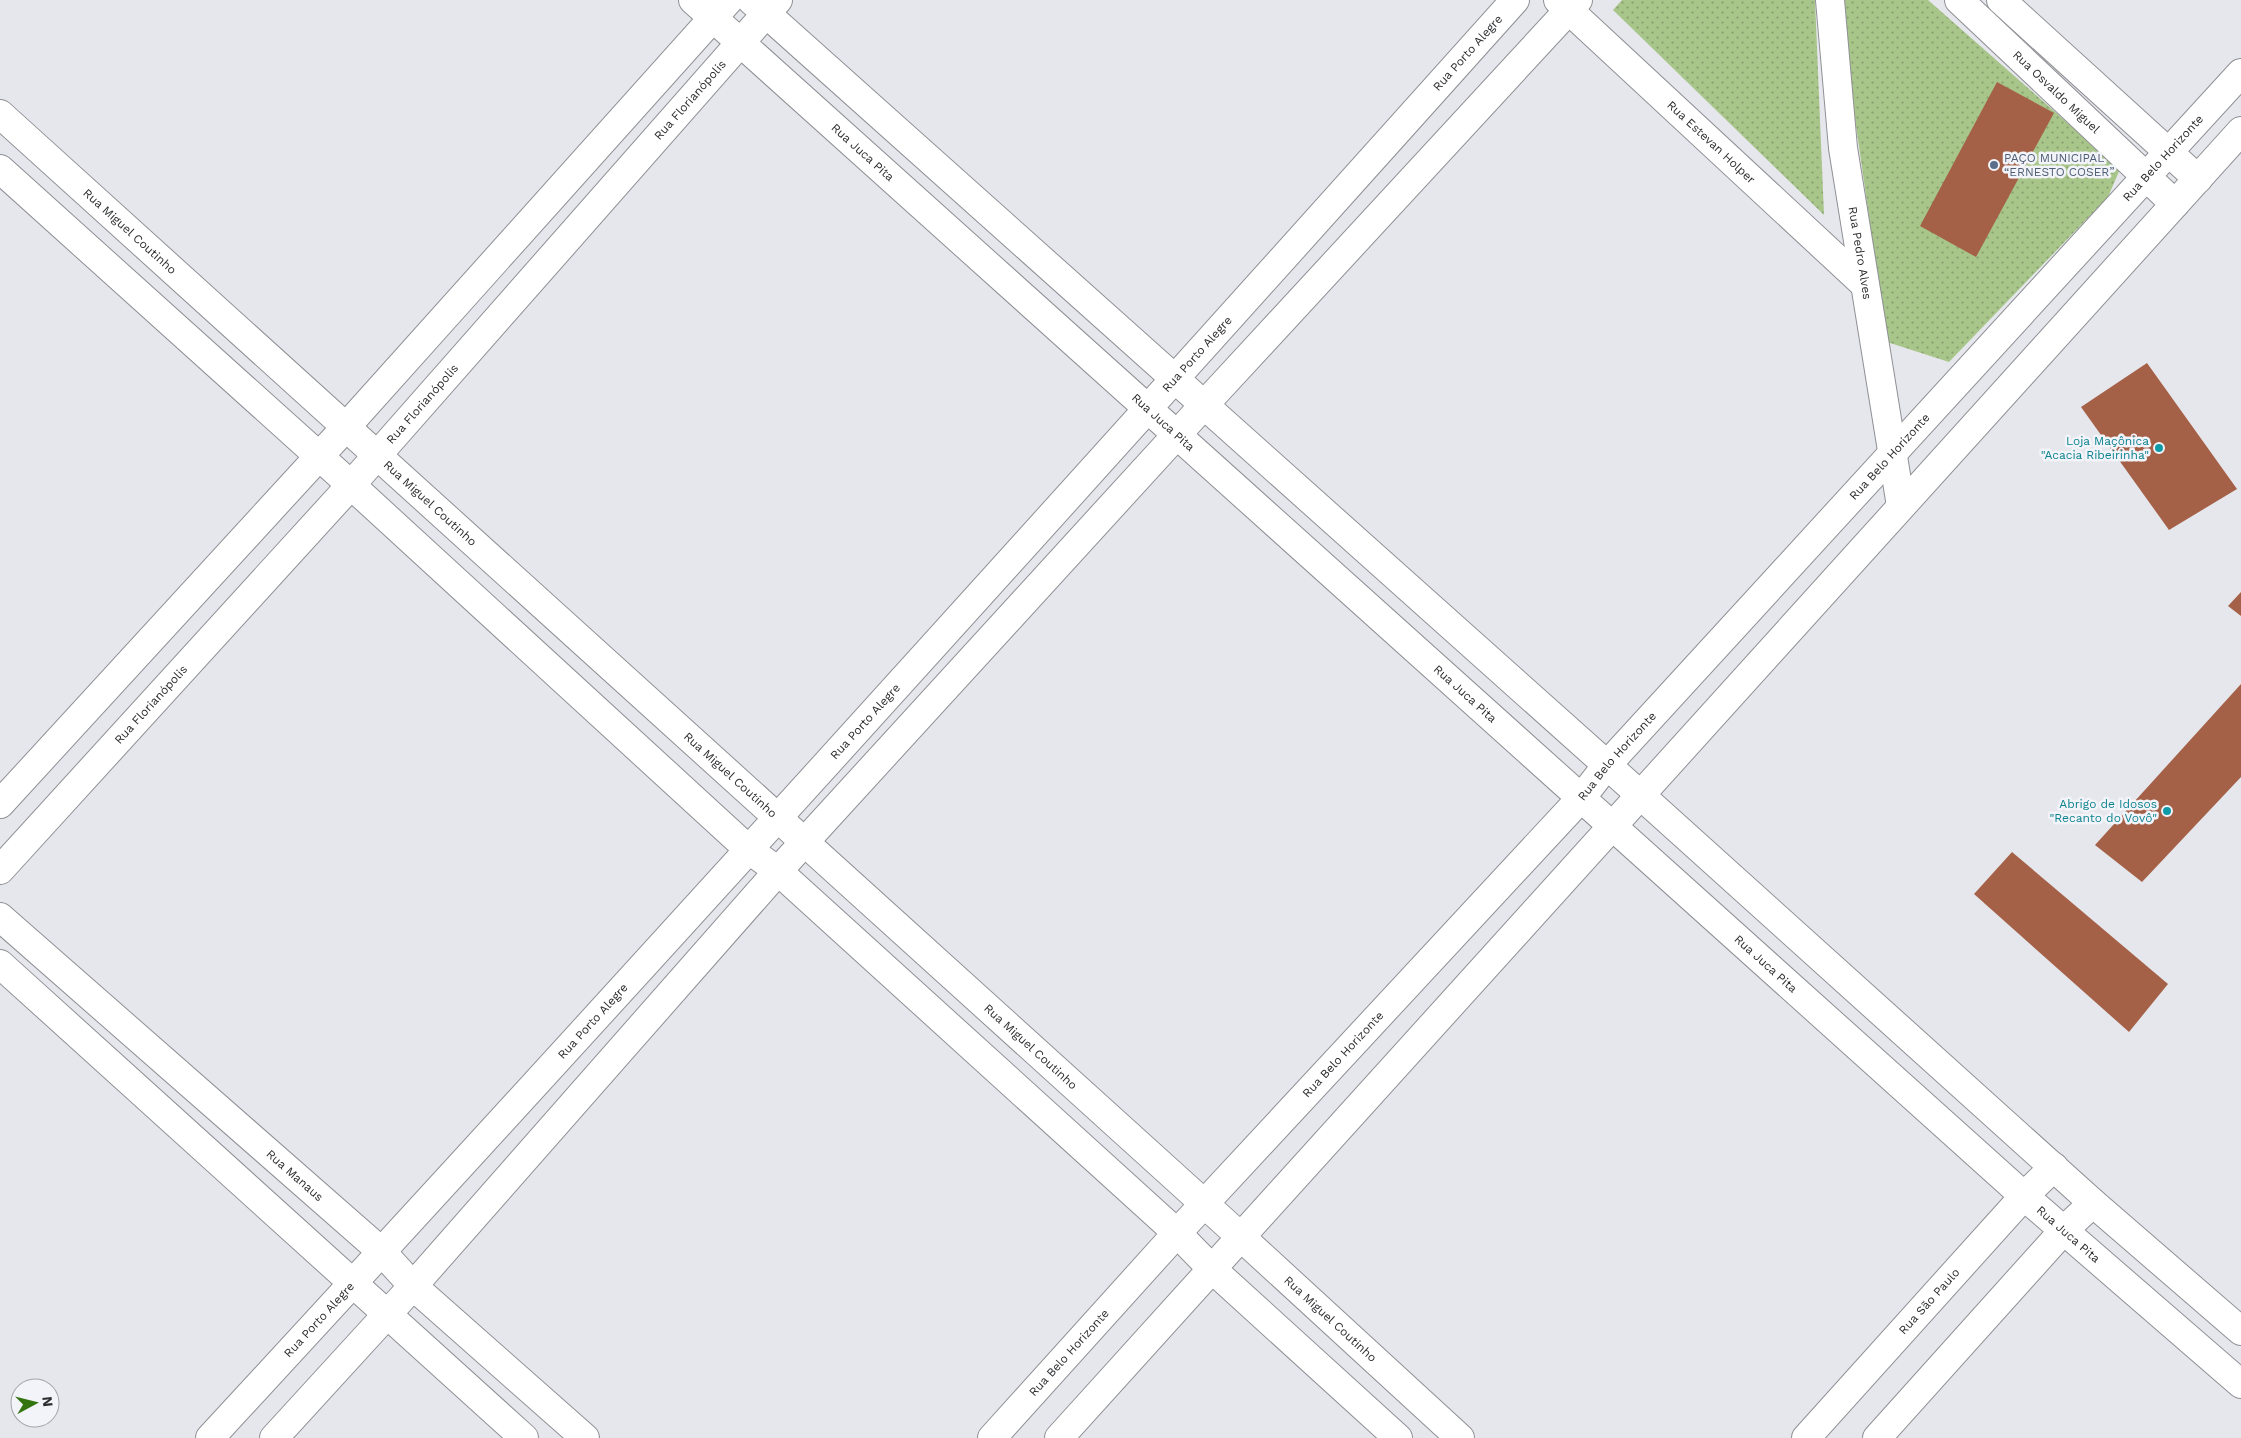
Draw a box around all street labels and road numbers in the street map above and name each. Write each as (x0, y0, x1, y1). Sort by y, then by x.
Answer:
street label: Rua Porto Alegre (1430, 12, 1505, 94)
street label: Rua Osvaldo Miguel (2010, 48, 2103, 137)
street label: Rua Florianópolis (651, 57, 729, 143)
street label: Rua Estevan Holper (1664, 98, 1758, 187)
street label: Rua Belo Horizonte (2120, 112, 2206, 204)
street label: Rua Juca Pita (828, 121, 897, 184)
street label: Rua Miguel Coutinho (80, 186, 179, 277)
street label: Rua Pedro Alves (1846, 206, 1874, 301)
street label: Rua Porto Alegre (1159, 313, 1235, 395)
street label: Rua Florianópolis (384, 361, 461, 447)
street label: Rua Juca Pita (1129, 391, 1197, 454)
street label: Rua Belo Horizonte (1846, 410, 1933, 503)
street label: Rua Miguel Coutinho (381, 458, 479, 549)
street label: Rua Florianópolis (112, 662, 190, 747)
street label: Rua Juca Pita (1431, 662, 1499, 726)
street label: Rua Porto Alegre (827, 681, 903, 762)
street label: Rua Belo Horizonte (1575, 709, 1659, 803)
street label: Rua Miguel Coutinho (681, 729, 780, 821)
street label: Rua Juca Pita (1731, 932, 1800, 996)
street label: Rua Porto Alegre (555, 980, 631, 1062)
street label: Rua Miguel Coutinho (981, 1001, 1080, 1092)
street label: Rua Belo Horizonte (1300, 1008, 1386, 1100)
street label: Rua Manaus (263, 1147, 326, 1204)
street label: Rua Juca Pita (2034, 1203, 2103, 1266)
street label: Rua São Paulo (1896, 1265, 1962, 1337)
street label: Rua Miguel Coutinho (1281, 1273, 1380, 1365)
street label: Rua Porto Alegre (281, 1279, 357, 1360)
street label: Rua Belo Horizonte (1026, 1306, 1112, 1399)

